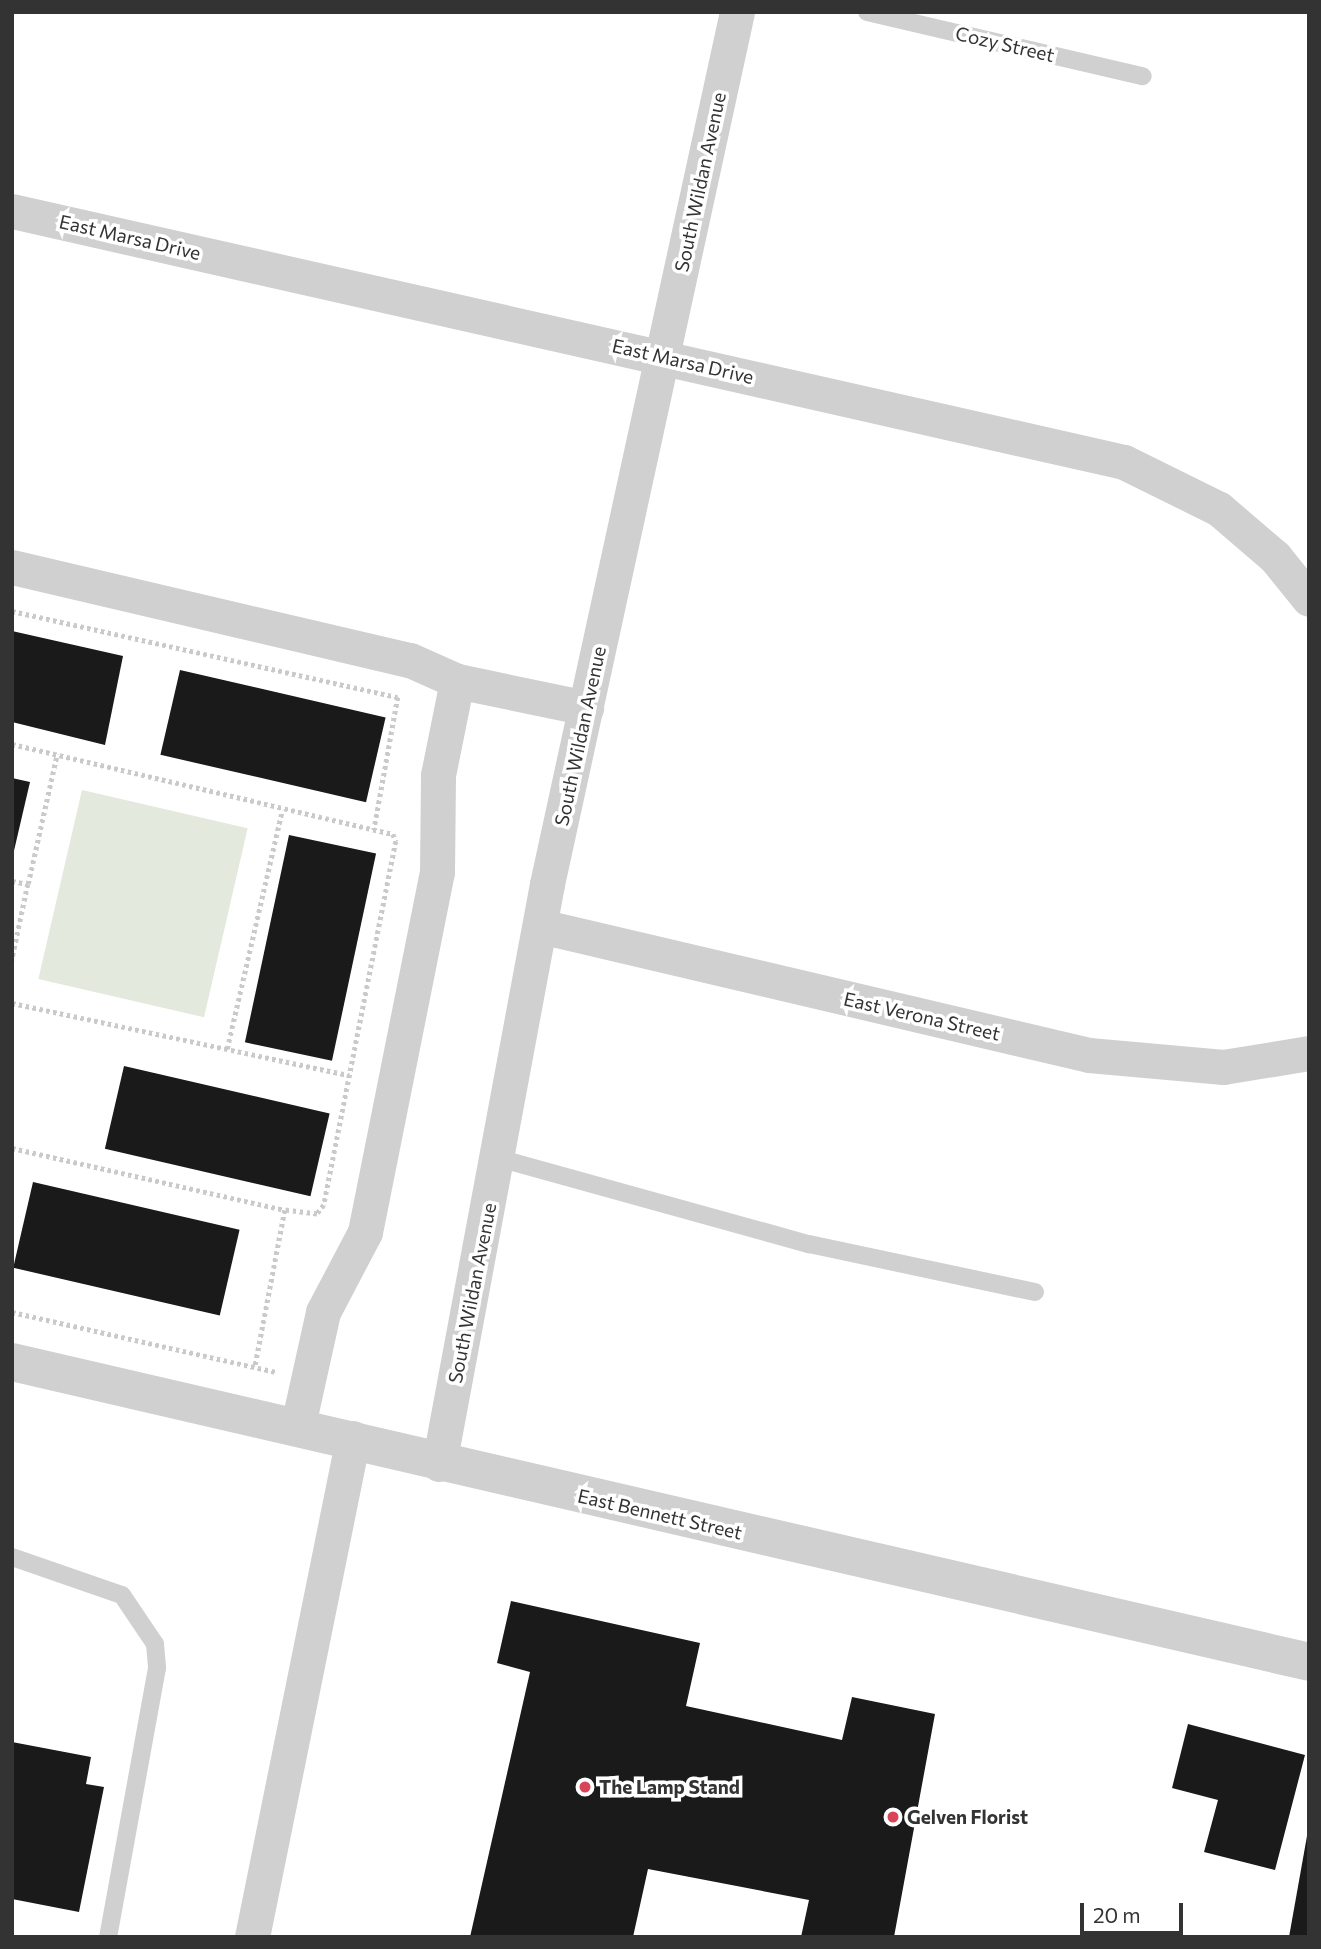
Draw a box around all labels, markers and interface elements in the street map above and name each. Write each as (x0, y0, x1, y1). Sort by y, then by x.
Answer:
street label: Cozy Street (953, 22, 1057, 66)
street label: South Wildan Avenue (670, 90, 730, 274)
street label: East Marsa Drive (57, 210, 203, 264)
street label: East Marsa Drive (610, 334, 756, 388)
street label: South Wildan Avenue (550, 644, 610, 828)
street label: East Verona Street (842, 987, 1002, 1045)
street label: South Wildan Avenue (443, 1201, 501, 1385)
street label: East Bennett Street (576, 1484, 744, 1544)
place label: The Lamp Stand (599, 1776, 740, 1798)
marker: The Lamp Stand (577, 1779, 593, 1795)
place label: Gelven Florist (907, 1806, 1028, 1828)
marker: Gelven Florist (885, 1809, 901, 1825)
scale bar (1083, 1890, 1186, 1934)
text: 20 m (1093, 1902, 1141, 1927)

